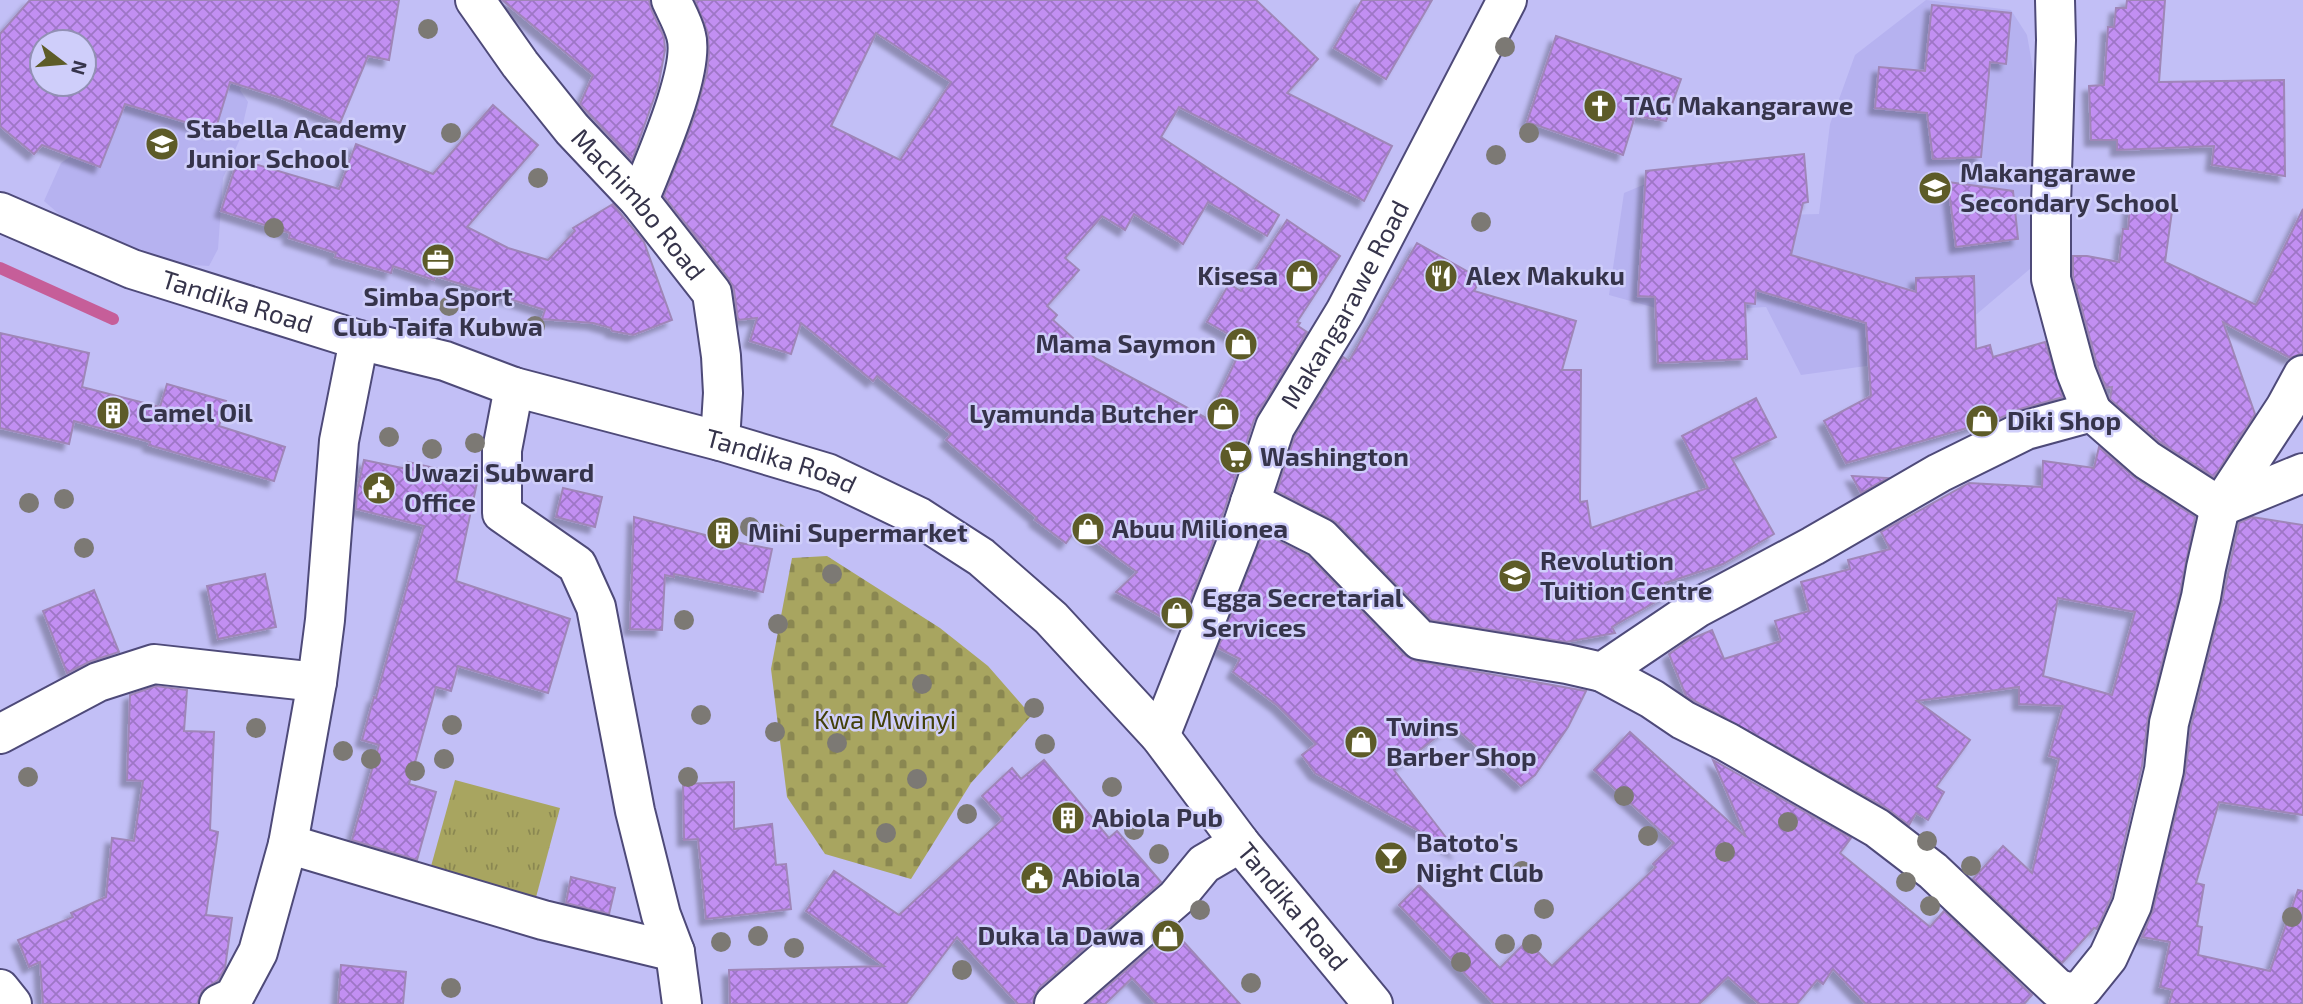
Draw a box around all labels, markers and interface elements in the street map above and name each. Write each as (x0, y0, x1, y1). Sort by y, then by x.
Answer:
north arrow (28, 28, 98, 98)
text: N (67, 58, 93, 78)
church icon: TAG Makangarawe (1581, 87, 1619, 125)
place label: TAG Makangarawe (1624, 89, 1853, 120)
place label: Stabella Academy Junior School (186, 112, 407, 173)
street label: Machimbo Road (566, 122, 713, 285)
school or university icon: Stabella Academy Junior School (143, 125, 181, 163)
place label: Makangarawe Secondary School (1960, 156, 2179, 218)
school or university icon: Makangarawe Secondary School (1916, 169, 1954, 207)
street label: Makangarawe Road (1273, 194, 1414, 414)
office icon: Simba Sport Club Taifa Kubwa (419, 241, 457, 279)
shop icon: Kisesa (1283, 257, 1321, 295)
restaurant icon: Alex Makuku (1422, 257, 1460, 295)
place label: Kisesa (1197, 259, 1278, 290)
place label: Alex Makuku (1466, 259, 1625, 290)
street label: Tandika Road (158, 262, 317, 339)
place label: Simba Sport Club Taifa Kubwa (333, 280, 543, 341)
shop icon: Mama Saymon (1222, 325, 1260, 363)
place label: Mama Saymon (1036, 327, 1216, 359)
building icon: Camel Oil (94, 394, 132, 432)
shop icon: Lyamunda Butcher (1204, 395, 1242, 433)
place label: Camel Oil (138, 396, 253, 427)
place label: Lyamunda Butcher (969, 397, 1198, 429)
shop icon: Diki Shop (1963, 402, 2001, 440)
place label: Diki Shop (2007, 404, 2121, 435)
street label: Tandika Road (703, 421, 862, 499)
supermarket icon: Washington (1217, 438, 1255, 476)
place label: Washington (1260, 440, 1409, 471)
place label: Uwazi Subward Office (404, 456, 594, 517)
public building icon: Uwazi Subward Office (360, 469, 398, 507)
shop icon: Abuu Milionea (1069, 510, 1107, 548)
place label: Abuu Milionea (1112, 512, 1288, 543)
building icon: Mini Supermarket (704, 514, 742, 552)
place label: Mini Supermarket (748, 516, 968, 547)
place label: Revolution Tuition Centre (1540, 544, 1712, 605)
school or university icon: Revolution Tuition Centre (1496, 557, 1534, 595)
place label: Egga Secretarial Services (1202, 581, 1404, 642)
shop icon: Egga Secretarial Services (1158, 594, 1196, 632)
park label: Kwa Mwinyi (814, 703, 956, 734)
place label: Twins Barber Shop (1386, 710, 1537, 771)
shop icon: Twins Barber Shop (1342, 723, 1380, 761)
building icon: Abiola Pub (1049, 799, 1087, 837)
place label: Abiola Pub (1092, 801, 1223, 832)
place label: Batoto's Night Club (1416, 826, 1544, 887)
street label: Tandika Road (1232, 835, 1356, 976)
bar icon: Batoto's Night Club (1372, 839, 1410, 877)
public building icon: Abiola (1018, 859, 1056, 897)
place label: Abiola (1062, 861, 1140, 892)
shop icon: Duka la Dawa (1149, 917, 1187, 955)
place label: Duka la Dawa (978, 919, 1144, 950)

